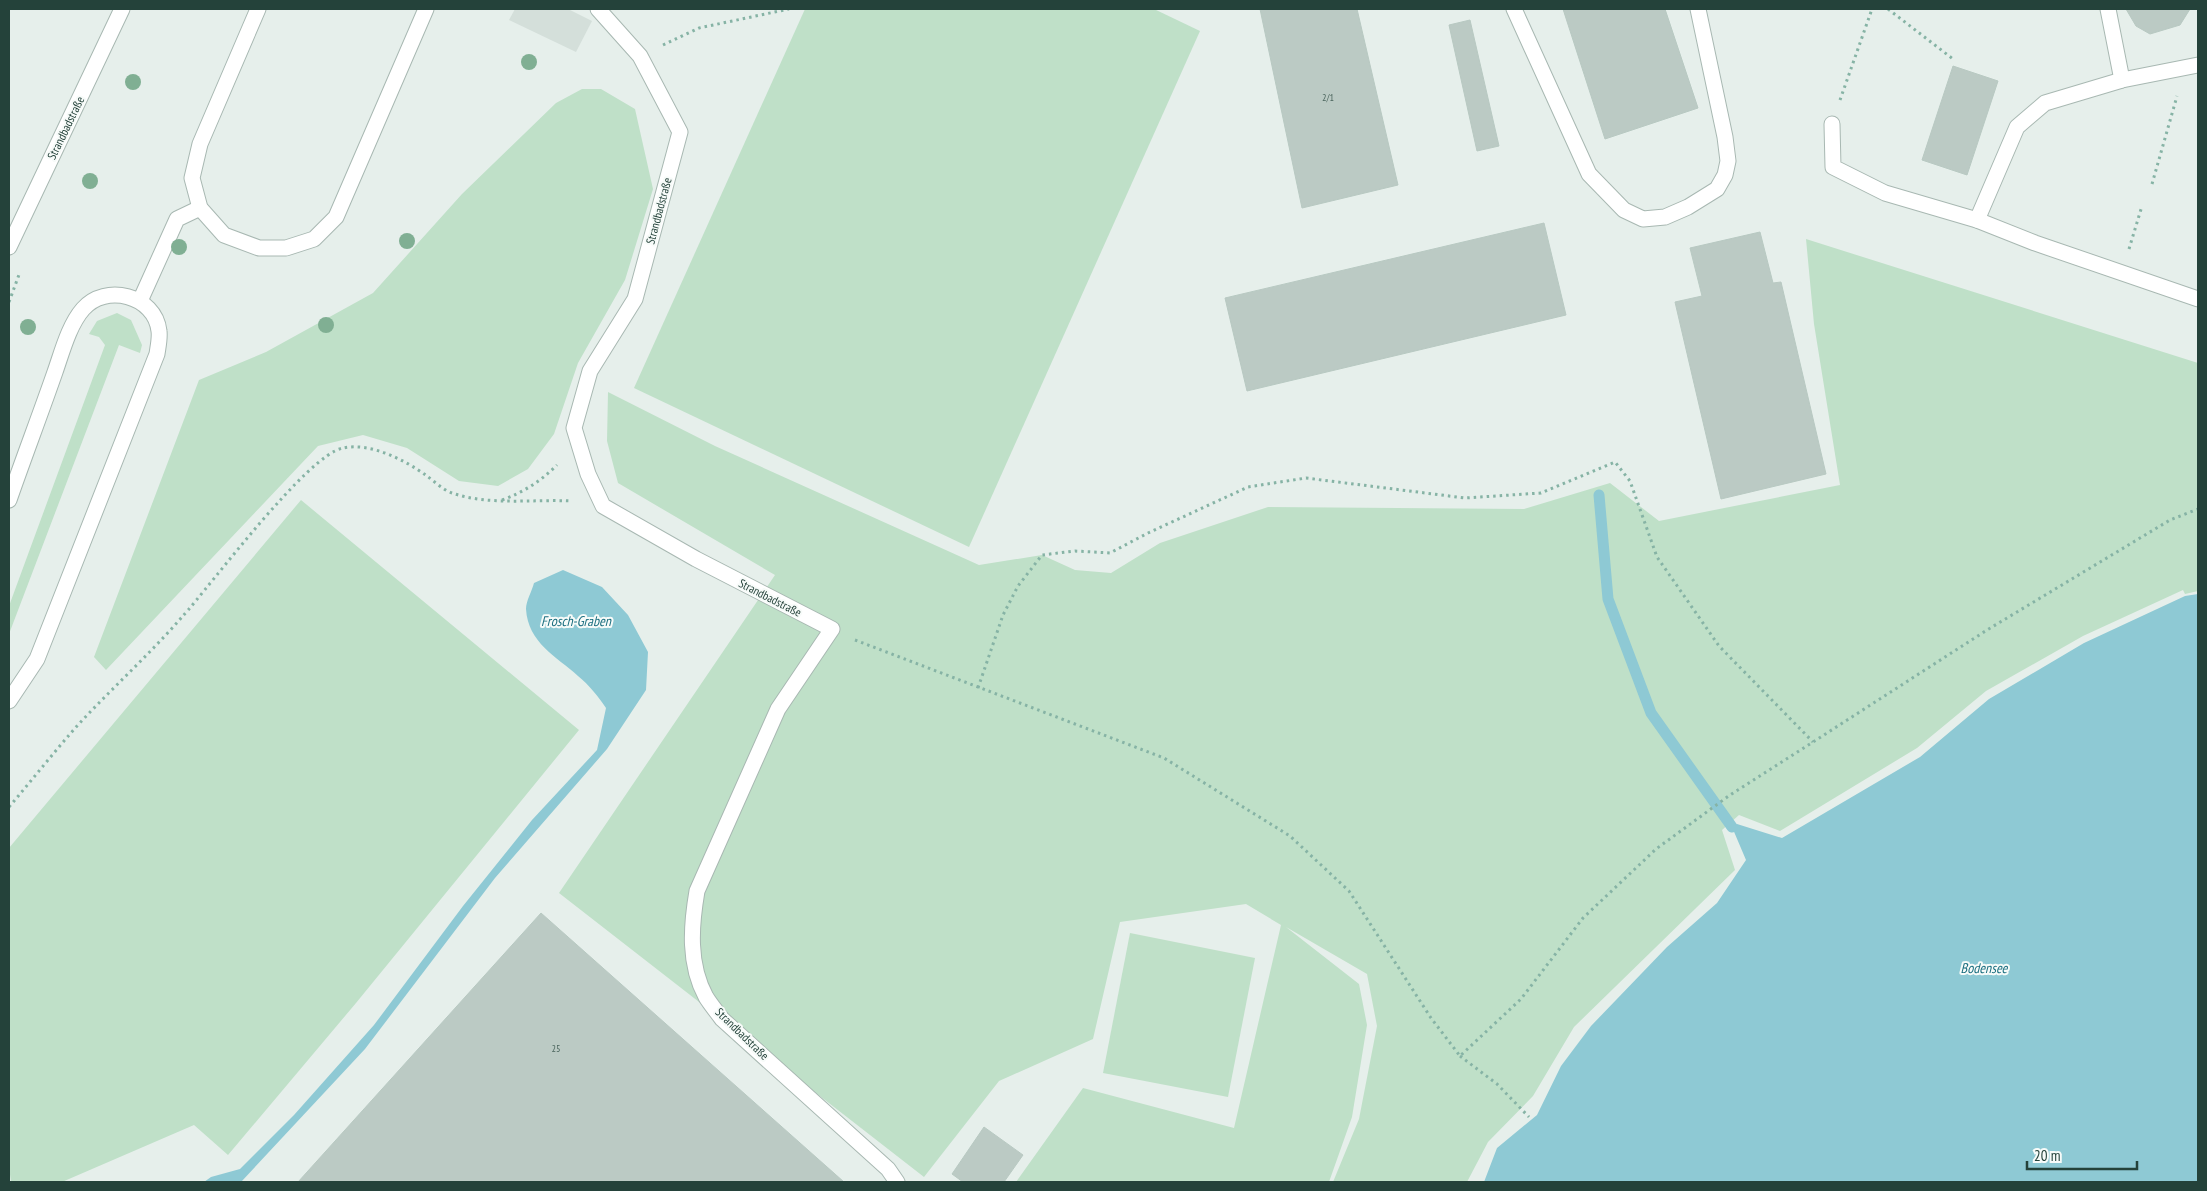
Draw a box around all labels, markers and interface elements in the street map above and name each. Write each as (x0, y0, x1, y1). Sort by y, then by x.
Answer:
house number: 2/1 (1322, 91, 1334, 104)
street label: Strandbadstraße (44, 94, 87, 162)
street label: Strandbadstraße (642, 176, 675, 246)
street label: Strandbadstraße (736, 575, 804, 620)
water label: Frosch-Graben (541, 612, 612, 630)
water label: Bodensee (1961, 959, 2009, 977)
street label: Strandbadstraße (713, 1004, 772, 1063)
house number: 25 (552, 1042, 561, 1055)
scale bar (2027, 1138, 2137, 1170)
text: 20 m (2034, 1146, 2060, 1165)

